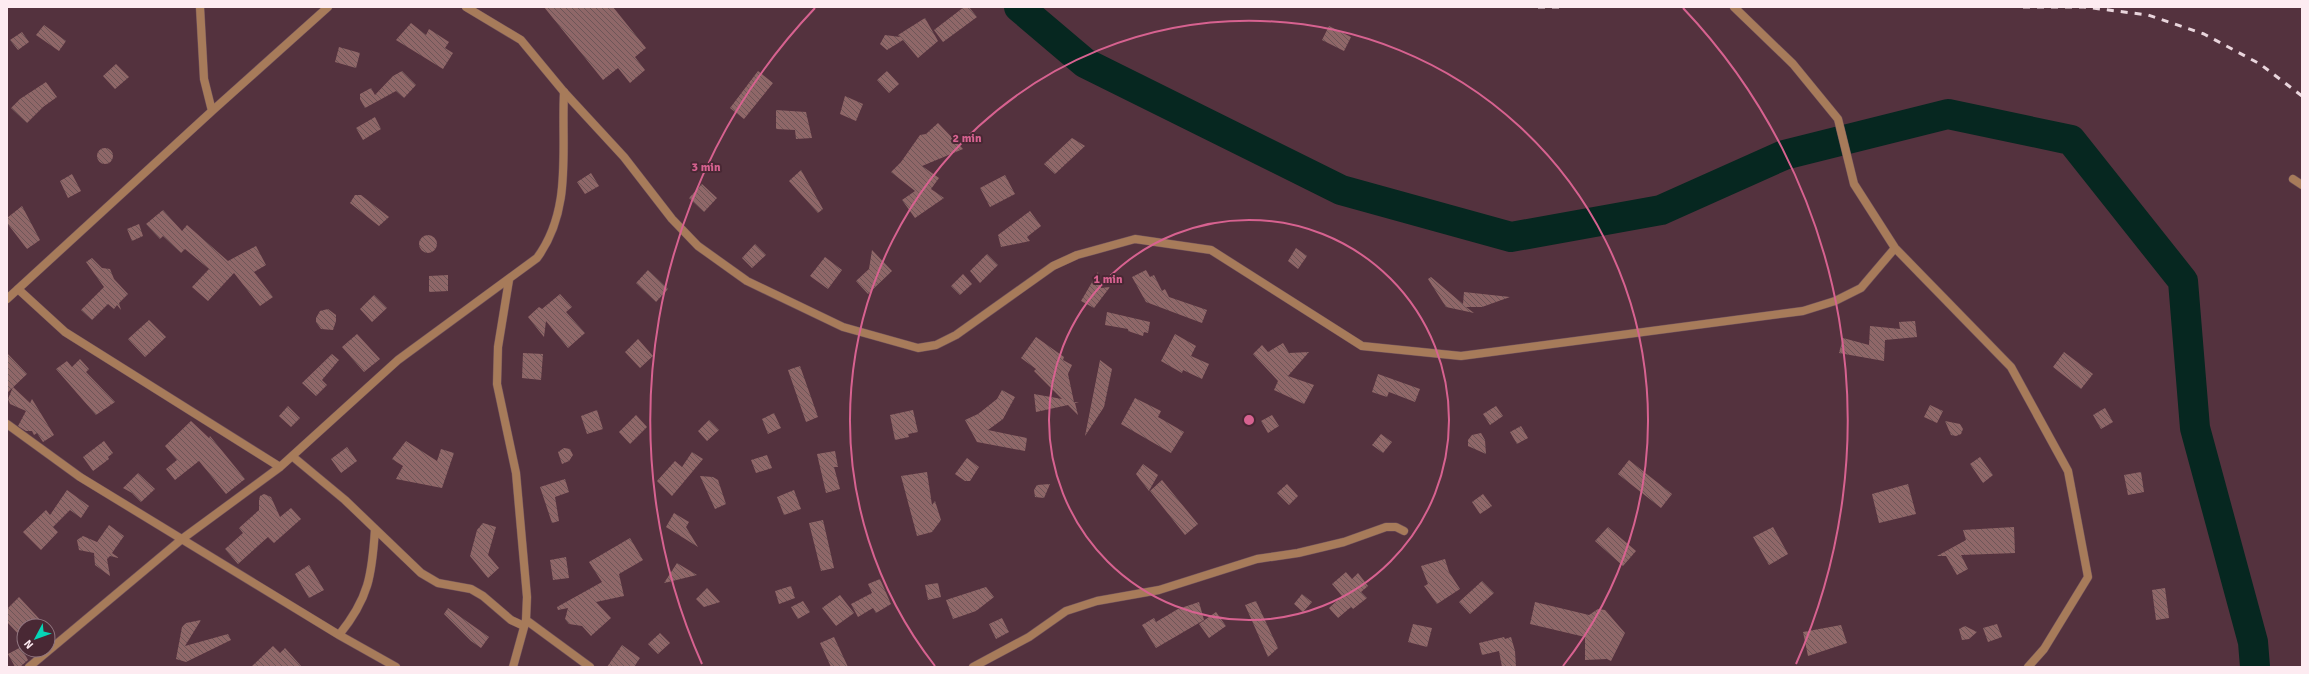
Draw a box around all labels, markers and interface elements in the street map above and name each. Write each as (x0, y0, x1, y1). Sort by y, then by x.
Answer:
text: 2 min (953, 131, 982, 146)
text: 3 min (692, 160, 721, 175)
text: 1 min (1094, 272, 1123, 287)
centre of rings (1242, 413, 1256, 427)
north arrow (16, 618, 56, 658)
text: N (21, 637, 36, 651)

